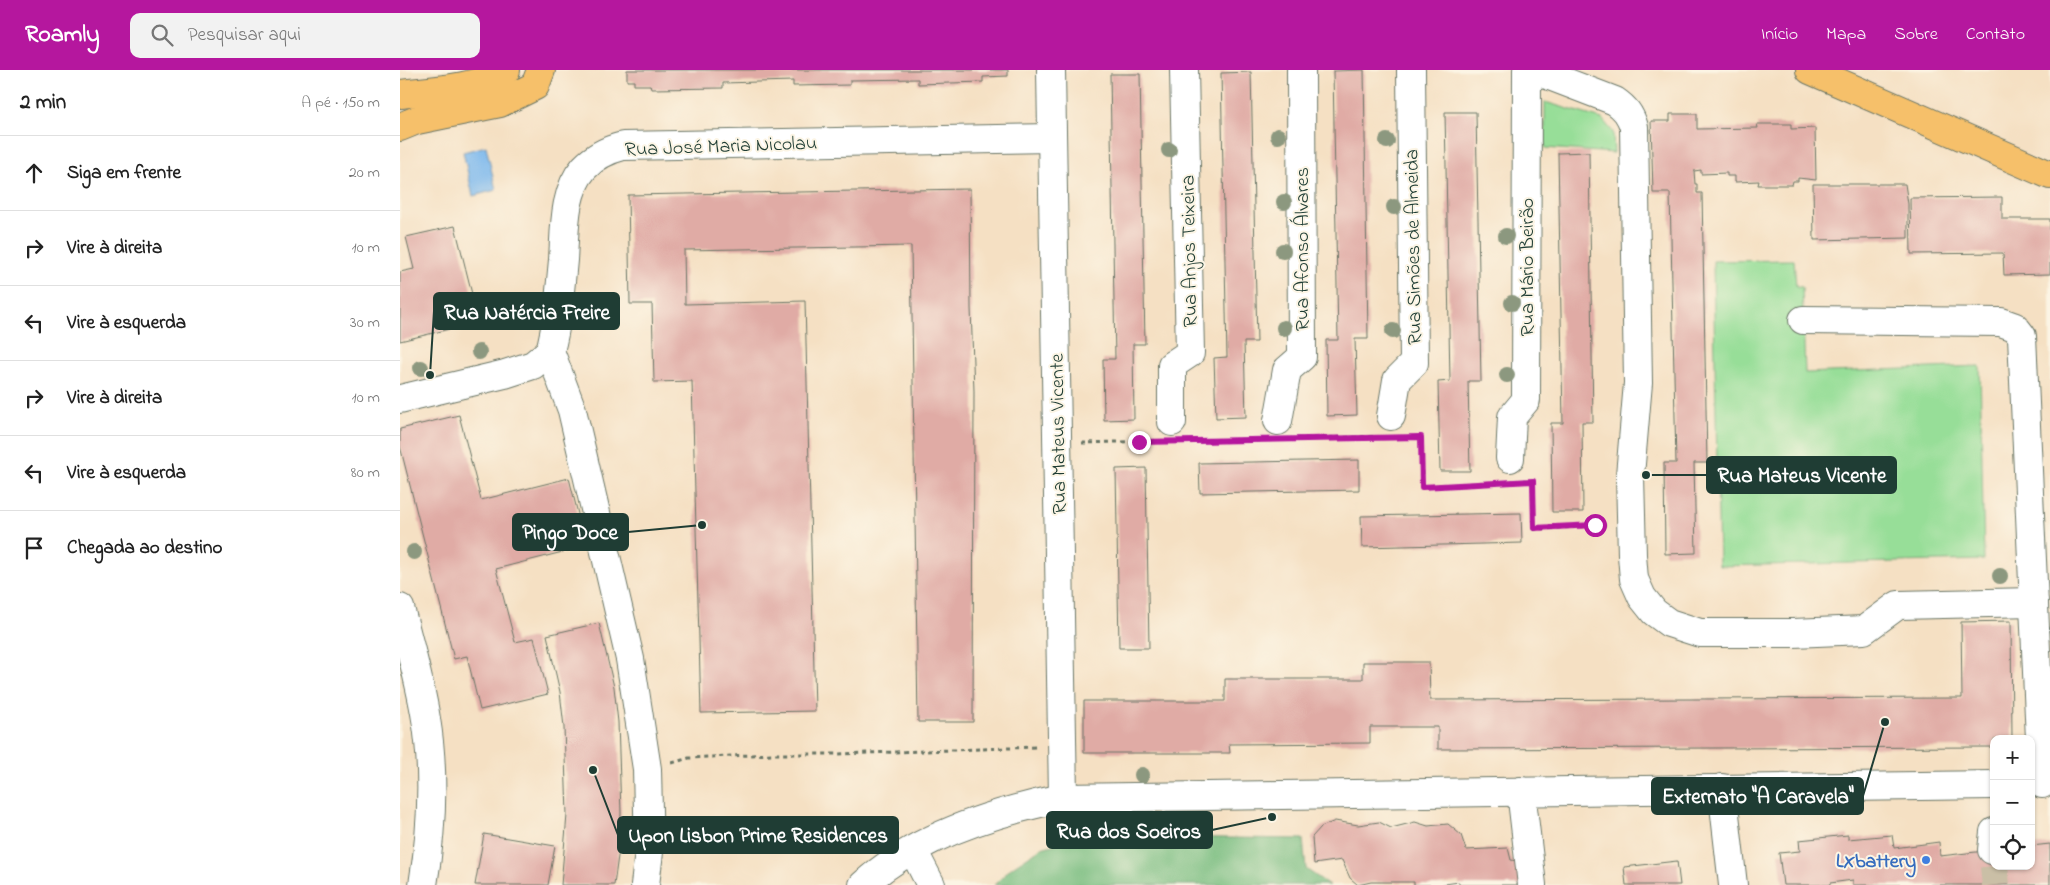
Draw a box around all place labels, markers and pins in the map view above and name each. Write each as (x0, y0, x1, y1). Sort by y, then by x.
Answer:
callout: Rua Natércia Freire (434, 293, 619, 329)
callout: Rua Mateus Vicente (1707, 457, 1896, 493)
callout: Pingo Doce (513, 514, 628, 550)
callout: Externato "A Caravela" (1652, 778, 1863, 814)
callout: Rua dos Soeiros (1047, 812, 1212, 848)
callout: Upon Lisbon Prime Residences (618, 817, 898, 853)
place label: LXbattery (1836, 848, 1916, 878)
marker: LXbattery (1920, 854, 1932, 866)

